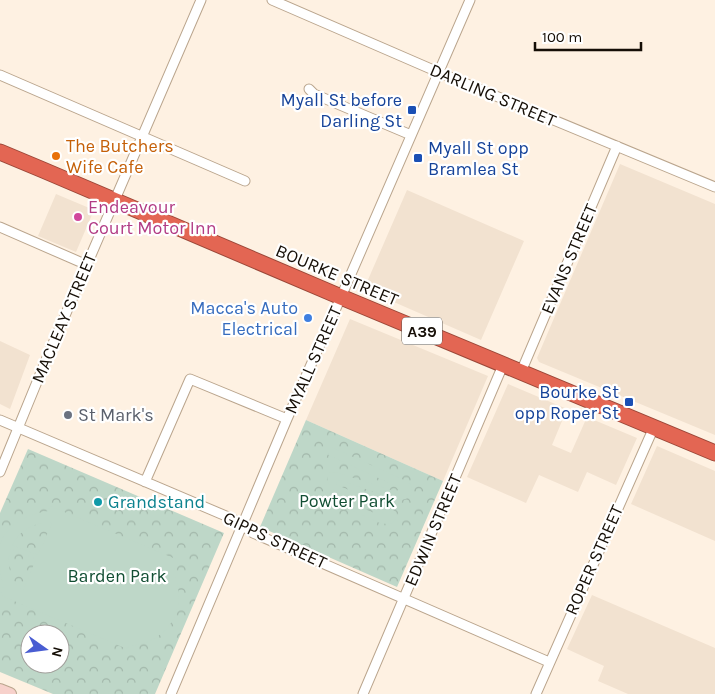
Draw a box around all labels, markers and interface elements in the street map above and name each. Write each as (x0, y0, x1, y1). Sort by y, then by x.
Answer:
scale bar (535, 20, 641, 52)
text: 100 m (542, 28, 582, 46)
street label: DARLING STREET (427, 58, 559, 132)
place label: Myall St before Darling St (281, 89, 402, 132)
marker: Myall St before Darling St (406, 104, 418, 116)
place label: The Butchers Wife Cafe (66, 135, 174, 178)
place label: Myall St opp Bramlea St (428, 137, 529, 180)
marker: The Butchers Wife Cafe (50, 150, 62, 162)
marker: Myall St opp Bramlea St (412, 152, 424, 164)
place label: Endeavour Court Motor Inn (88, 196, 217, 239)
street label: EVANS STREET (536, 201, 602, 317)
marker: Endeavour Court Motor Inn (72, 211, 84, 223)
street label: BOURKE STREET (272, 239, 402, 311)
street label: MACLEAY STREET (27, 250, 101, 386)
place label: Macca's Auto Electrical (190, 297, 298, 340)
street label: MYALL STREET (279, 303, 347, 417)
marker: Macca's Auto Electrical (302, 312, 314, 324)
road number: A39 (402, 318, 442, 344)
place label: Bourke St opp Roper St (515, 381, 619, 424)
marker: Bourke St opp Roper St (623, 396, 635, 408)
place label: St Mark's (78, 404, 154, 426)
marker: St Mark's (62, 409, 74, 421)
street label: EDWIN STREET (399, 471, 467, 589)
park label: Powter Park (299, 490, 395, 512)
place label: Grandstand (108, 491, 205, 513)
marker: Grandstand (92, 496, 104, 508)
street label: ROPER STREET (560, 502, 628, 618)
street label: GIPPS STREET (220, 506, 330, 574)
park label: Barden Park (67, 565, 167, 587)
north arrow (20, 624, 70, 674)
text: N (48, 645, 67, 659)

